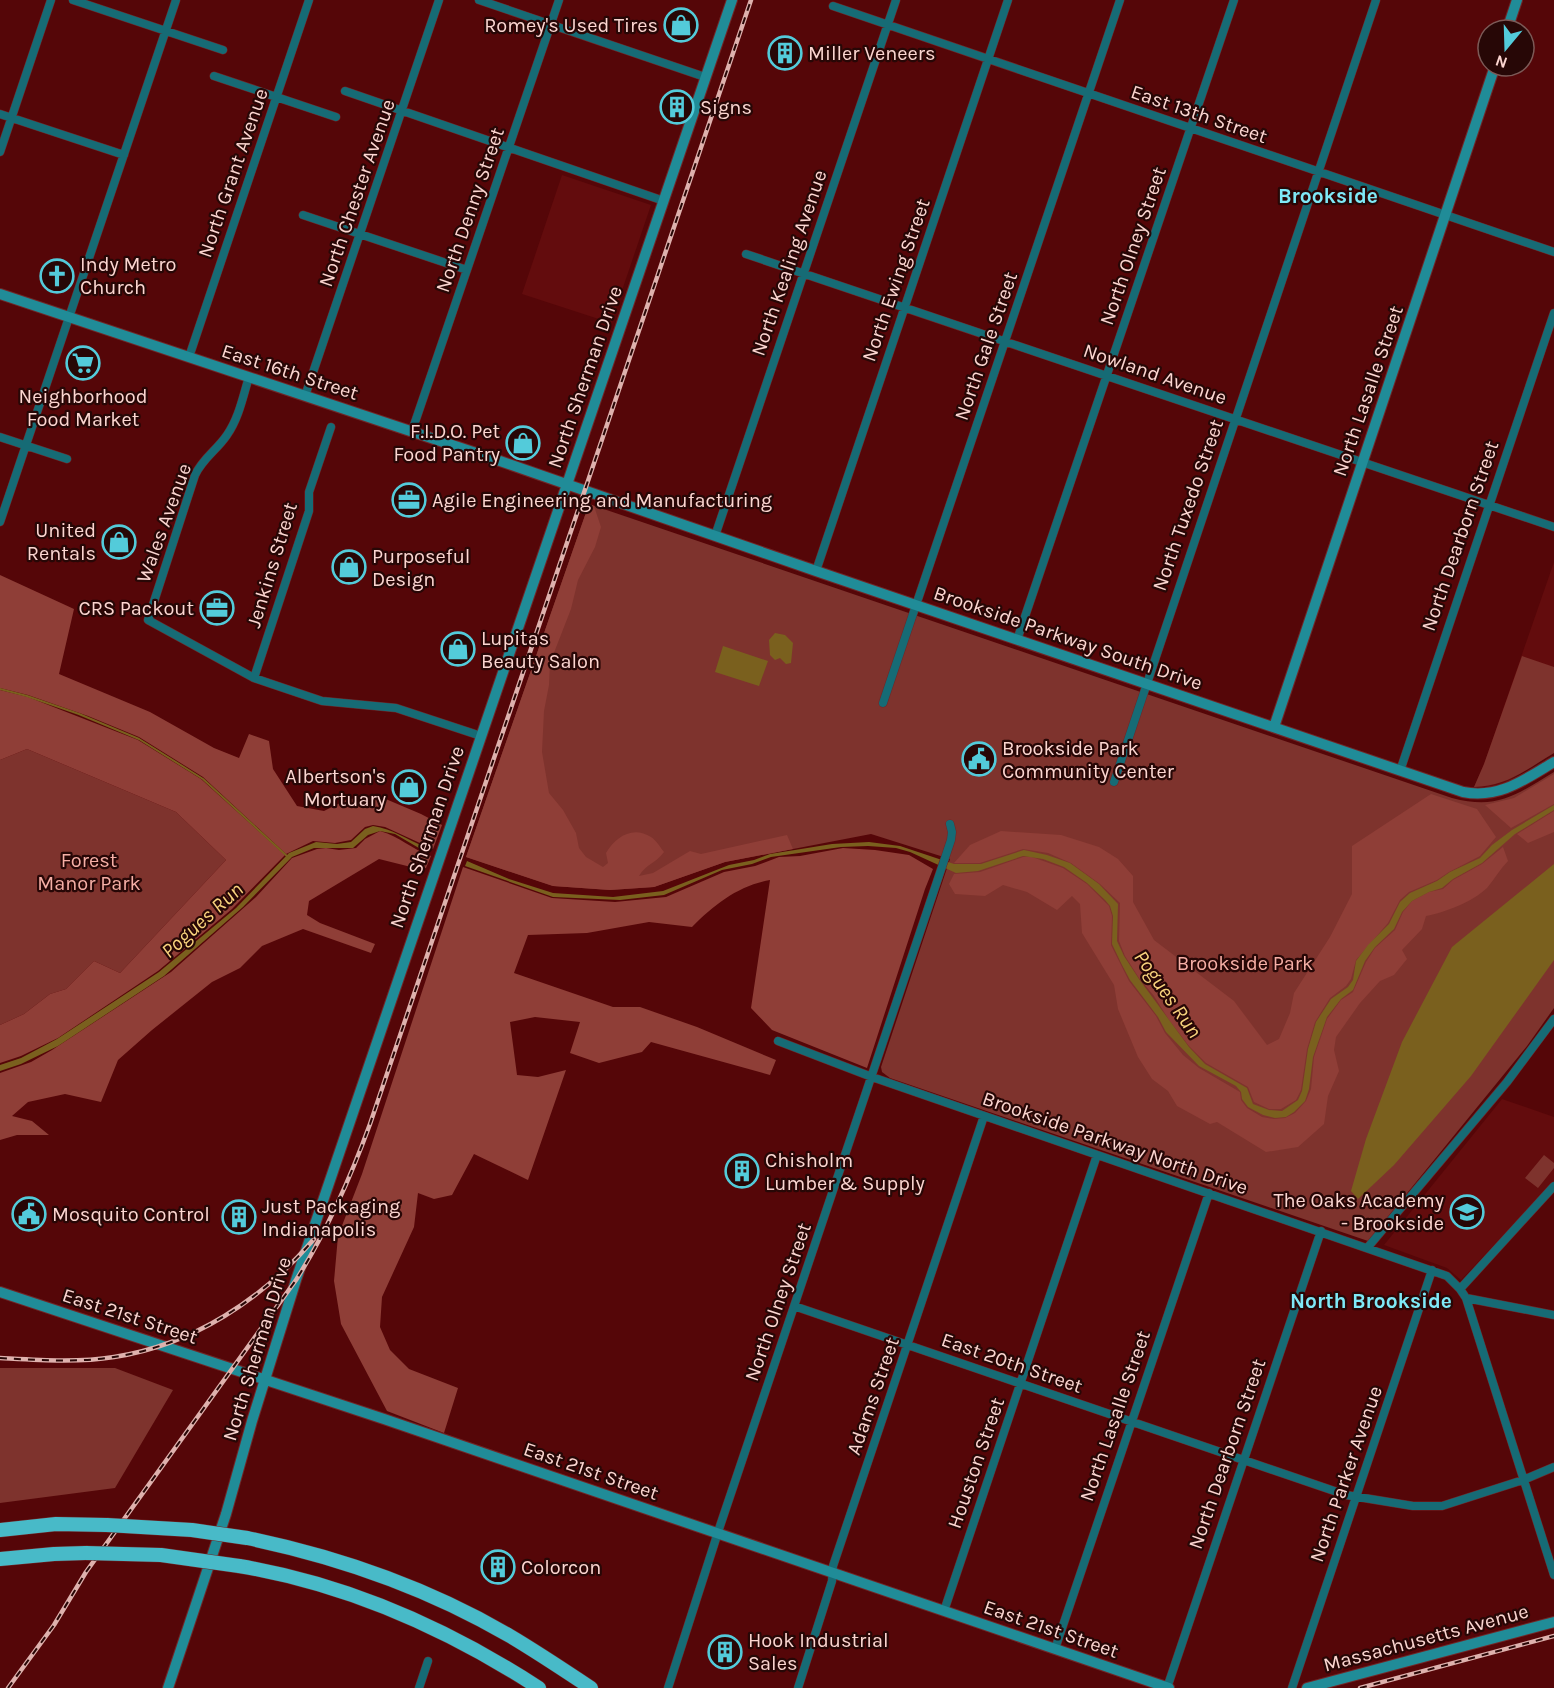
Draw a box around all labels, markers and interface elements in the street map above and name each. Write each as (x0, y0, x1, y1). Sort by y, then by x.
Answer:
shop icon: Romey's Used Tires (663, 7, 699, 43)
place label: Romey's Used Tires (484, 14, 658, 37)
north arrow (1476, 18, 1536, 78)
building icon: Miller Veneers (767, 35, 803, 71)
place label: Miller Veneers (808, 42, 936, 65)
text: N (1493, 51, 1510, 73)
street label: East 13th Street (1128, 80, 1271, 148)
street label: North Grant Avenue (193, 85, 273, 261)
building icon: Signs (659, 89, 695, 125)
street label: North Chester Avenue (314, 96, 400, 290)
place label: Signs (700, 96, 752, 119)
street label: North Denny Street (431, 124, 509, 295)
street label: North Olney Street (1095, 163, 1171, 328)
street label: North Kealing Avenue (746, 167, 832, 359)
district label: Brookside (1278, 184, 1378, 208)
street label: North Ewing Street (857, 195, 935, 365)
place label: Indy Metro Church (80, 253, 176, 299)
church icon: Indy Metro Church (39, 258, 75, 294)
street label: North Gale Street (950, 268, 1022, 423)
street label: North Sherman Drive (543, 283, 627, 471)
street label: North Lasalle Street (1328, 302, 1408, 479)
street label: East 16th Street (219, 339, 362, 405)
street label: Nowland Avenue (1080, 339, 1230, 409)
supermarket icon: Neighborhood Food Market (65, 345, 101, 381)
place label: Neighborhood Food Market (18, 385, 148, 431)
street label: North Tuxedo Street (1148, 416, 1228, 594)
place label: F.I.D.O. Pet Food Pantry (393, 420, 500, 466)
shop icon: F.I.D.O. Pet Food Pantry (505, 425, 541, 461)
street label: North Dearborn Street (1417, 437, 1504, 634)
street label: Wales Avenue (132, 460, 196, 586)
office icon: Agile Engineering and Manufacturing (391, 482, 427, 518)
place label: Agile Engineering and Manufacturing (432, 489, 772, 512)
street label: Jenkins Street (242, 499, 302, 630)
place label: United Rentals (27, 519, 96, 565)
shop icon: United Rentals (101, 524, 137, 560)
place label: Purposeful Design (372, 545, 470, 591)
shop icon: Purposeful Design (331, 549, 367, 585)
street label: Brookside Parkway South Drive (931, 581, 1205, 695)
office icon: CRS Packout (199, 590, 235, 626)
place label: CRS Packout (78, 597, 194, 620)
place label: Lupitas Beauty Salon (481, 627, 600, 673)
shop icon: Lupitas Beauty Salon (440, 631, 476, 667)
place label: Brookside Park Community Center (1002, 737, 1175, 783)
public building icon: Brookside Park Community Center (961, 741, 997, 777)
street label: North Sherman Drive (385, 743, 469, 931)
place label: Albertson's Mortuary (285, 765, 386, 811)
shop icon: Albertson's Mortuary (391, 769, 427, 805)
park label: Forest Manor Park (37, 849, 141, 895)
water label: Pogues Run (156, 877, 248, 963)
water label: Pogues Run (1129, 946, 1207, 1042)
park label: Brookside Park (1177, 952, 1313, 975)
street label: Brookside Parkway North Drive (979, 1087, 1251, 1199)
place label: Chisholm Lumber & Supply (765, 1149, 925, 1195)
building icon: Chisholm Lumber & Supply (724, 1153, 760, 1189)
place label: The Oaks Academy - Brookside (1273, 1189, 1444, 1235)
school or university icon: The Oaks Academy - Brookside (1449, 1194, 1485, 1230)
place label: Just Packaging Indianapolis (262, 1195, 400, 1241)
public building icon: Mosquito Control (11, 1196, 47, 1232)
building icon: Just Packaging Indianapolis (221, 1199, 257, 1235)
place label: Mosquito Control (52, 1203, 210, 1226)
street label: North Olney Street (740, 1219, 816, 1384)
street label: North Sherman Drive (218, 1254, 296, 1444)
street label: East 21st Street (59, 1283, 201, 1349)
district label: North Brookside (1290, 1289, 1452, 1313)
street label: North Lasalle Street (1075, 1327, 1155, 1504)
street label: East 20th Street (938, 1328, 1086, 1398)
street label: Adams Street (842, 1334, 904, 1458)
street label: North Dearborn Street (1184, 1355, 1271, 1552)
street label: North Parker Avenue (1305, 1383, 1387, 1565)
street label: Houston Street (943, 1394, 1009, 1532)
street label: East 21st Street (521, 1437, 662, 1505)
building icon: Colorcon (480, 1549, 516, 1585)
place label: Colorcon (521, 1556, 601, 1579)
street label: East 21st Street (981, 1595, 1122, 1663)
street label: Massachusetts Avenue (1321, 1600, 1531, 1676)
place label: Hook Industrial Sales (748, 1629, 889, 1675)
building icon: Hook Industrial Sales (707, 1634, 743, 1670)

